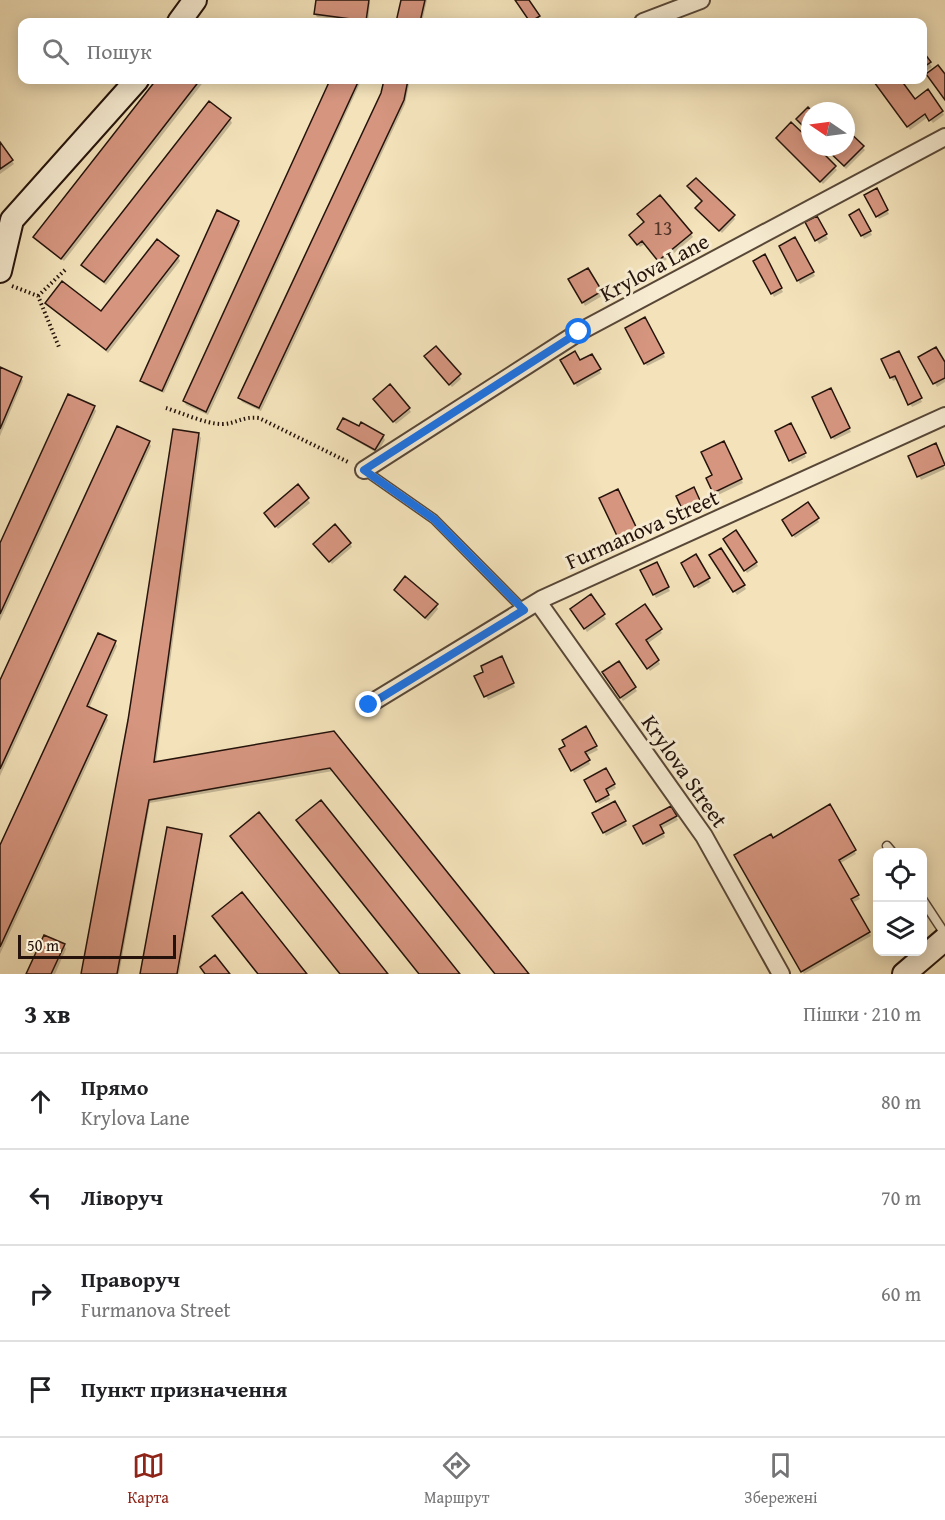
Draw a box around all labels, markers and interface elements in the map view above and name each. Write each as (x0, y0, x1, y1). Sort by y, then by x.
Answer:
search box (18, 18, 927, 84)
icon: search (39, 35, 72, 68)
text: Пошук (87, 35, 152, 67)
north arrow (801, 102, 855, 156)
house number: 13 (653, 213, 673, 242)
street label: Krylova Lane (594, 225, 714, 309)
route start (565, 318, 591, 344)
street label: Furmanova Street (560, 481, 724, 577)
route end (355, 691, 381, 717)
street label: Krylova Street (634, 708, 736, 834)
map controls (873, 848, 927, 956)
button: locate (873, 848, 927, 902)
button: layers (873, 902, 927, 956)
scale bar (18, 932, 176, 960)
text: 50 m (27, 933, 59, 957)
text: 3 хв (24, 994, 71, 1033)
text: Пішки · 210 m (803, 999, 921, 1028)
text: Прямо (81, 1071, 148, 1103)
icon: ahead (24, 1085, 57, 1118)
text: 80 m (881, 1087, 921, 1116)
text: Krylova Lane (81, 1103, 190, 1132)
icon: left (24, 1181, 57, 1214)
text: Ліворуч (81, 1181, 163, 1213)
text: 70 m (881, 1183, 921, 1212)
text: Праворуч (81, 1263, 180, 1295)
icon: right (24, 1277, 57, 1310)
text: 60 m (881, 1279, 921, 1308)
text: Furmanova Street (81, 1295, 231, 1324)
icon: arrive (24, 1373, 57, 1406)
text: Пункт призначення (81, 1373, 287, 1405)
tab: Карта (128, 1449, 169, 1509)
tab: Маршрут (424, 1449, 489, 1509)
tab: Збережені (744, 1449, 817, 1509)

